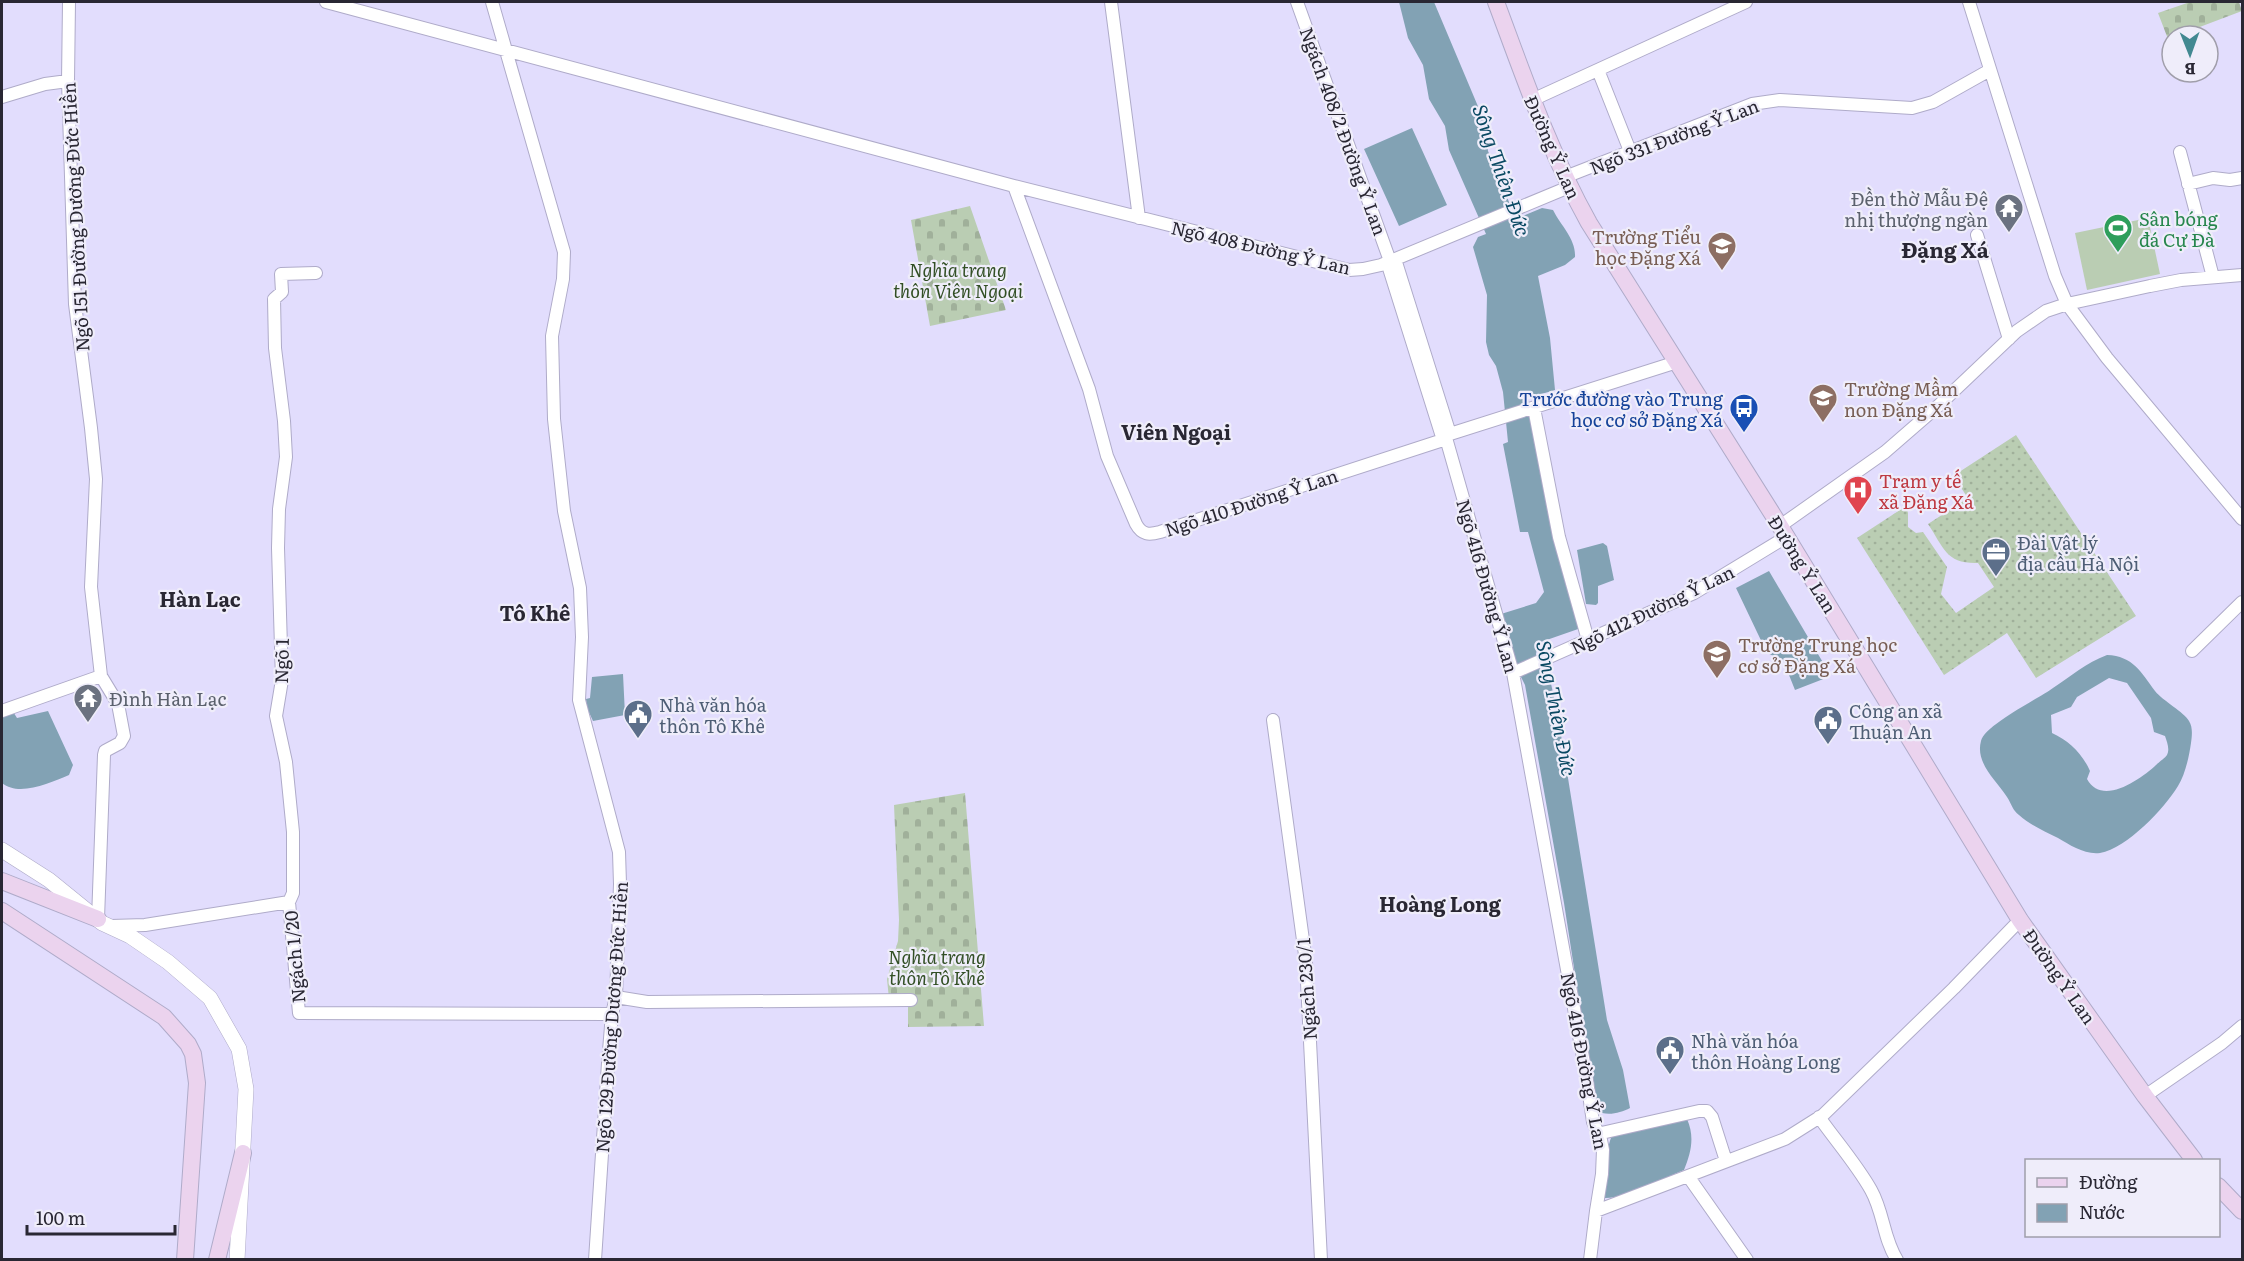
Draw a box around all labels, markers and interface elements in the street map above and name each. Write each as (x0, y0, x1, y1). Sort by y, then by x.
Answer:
street label: Ngách 408/2 Đường Ỷ Lan (1294, 23, 1394, 239)
north arrow (2160, 24, 2220, 84)
text: B (2185, 58, 2196, 82)
street label: Ngõ 151 Đường Dương Đức Hiền (54, 81, 96, 352)
street label: Đường Ỷ Lan (1518, 91, 1588, 203)
street label: Ngõ 331 Đường Ỷ Lan (1585, 91, 1763, 181)
water label: Sông Thiên Đức (1466, 100, 1540, 240)
place label: Đền thờ Mẫu Đệ nhị thượng ngàn (1844, 185, 1988, 233)
temple icon: Đền thờ Mẫu Đệ nhị thượng ngàn (1993, 192, 2025, 234)
place label: Sân bóng đá Cự Đà (2139, 205, 2219, 253)
sports icon: Sân bóng đá Cự Đà (2102, 212, 2134, 254)
street label: Ngõ 408 Đường Ỷ Lan (1169, 213, 1353, 281)
place label: Trường Tiểu học Đặng Xá (1592, 223, 1701, 271)
school or university icon: Trường Tiểu học Đặng Xá (1706, 230, 1738, 272)
district label: Đặng Xá (1901, 233, 1990, 264)
park label: Nghĩa trang thôn Viên Ngoại (893, 256, 1024, 304)
place label: Trường Mầm non Đặng Xá (1844, 375, 1958, 423)
school or university icon: Trường Mầm non Đặng Xá (1807, 382, 1839, 424)
place label: Trước đường vào Trung học cơ sở Đặng Xá (1519, 385, 1724, 433)
bus stop icon: Trước đường vào Trung học cơ sở Đặng Xá (1728, 392, 1760, 434)
district label: Viên Ngoại (1121, 416, 1231, 446)
street label: Ngõ 410 Đường Ỷ Lan (1161, 461, 1341, 543)
place label: Trạm y tế xã Đặng Xá (1879, 467, 1974, 515)
hospital icon: Trạm y tế xã Đặng Xá (1842, 474, 1874, 516)
street label: Ngõ 416 Đường Ỷ Lan (1450, 496, 1526, 676)
street label: Đường Ỷ Lan (1762, 510, 1844, 618)
place label: Đài Vật lý địa cầu Hà Nội (2017, 529, 2139, 577)
office icon: Đài Vật lý địa cầu Hà Nội (1980, 536, 2012, 578)
street label: Ngõ 412 Đường Ỷ Lan (1565, 558, 1739, 660)
district label: Hàn Lạc (159, 583, 241, 613)
district label: Tô Khê (500, 597, 570, 627)
place label: Trường Trung học cơ sở Đặng Xá (1738, 631, 1897, 679)
street label: Ngõ 1 (267, 638, 295, 684)
water label: Sông Thiên Đức (1530, 638, 1586, 778)
school or university icon: Trường Trung học cơ sở Đặng Xá (1701, 638, 1733, 680)
temple icon: Đình Hàn Lạc (72, 682, 104, 724)
place label: Đình Hàn Lạc (109, 685, 226, 712)
place label: Nhà văn hóa thôn Tô Khê (659, 691, 767, 739)
place label: Công an xã Thuận An (1849, 697, 1943, 745)
public building icon: Nhà văn hóa thôn Tô Khê (622, 698, 654, 740)
public building icon: Công an xã Thuận An (1812, 704, 1844, 746)
street label: Ngõ 129 Đường Dương Đức Hiền (588, 880, 634, 1154)
district label: Hoàng Long (1379, 888, 1502, 918)
street label: Ngách 1/20 (277, 910, 311, 1004)
street label: Đường Ỷ Lan (2017, 923, 2103, 1029)
street label: Ngách 230/1 (1289, 937, 1323, 1041)
park label: Nghĩa trang thôn Tô Khê (888, 943, 986, 991)
street label: Ngõ 416 Đường Ỷ Lan (1555, 970, 1615, 1152)
place label: Nhà văn hóa thôn Hoàng Long (1691, 1027, 1841, 1075)
public building icon: Nhà văn hóa thôn Hoàng Long (1654, 1034, 1686, 1076)
legend (2025, 1159, 2220, 1237)
text: Đường (2079, 1168, 2138, 1195)
scale bar (27, 1198, 176, 1236)
text: Nước (2079, 1198, 2125, 1225)
text: 100 m (36, 1204, 85, 1231)

